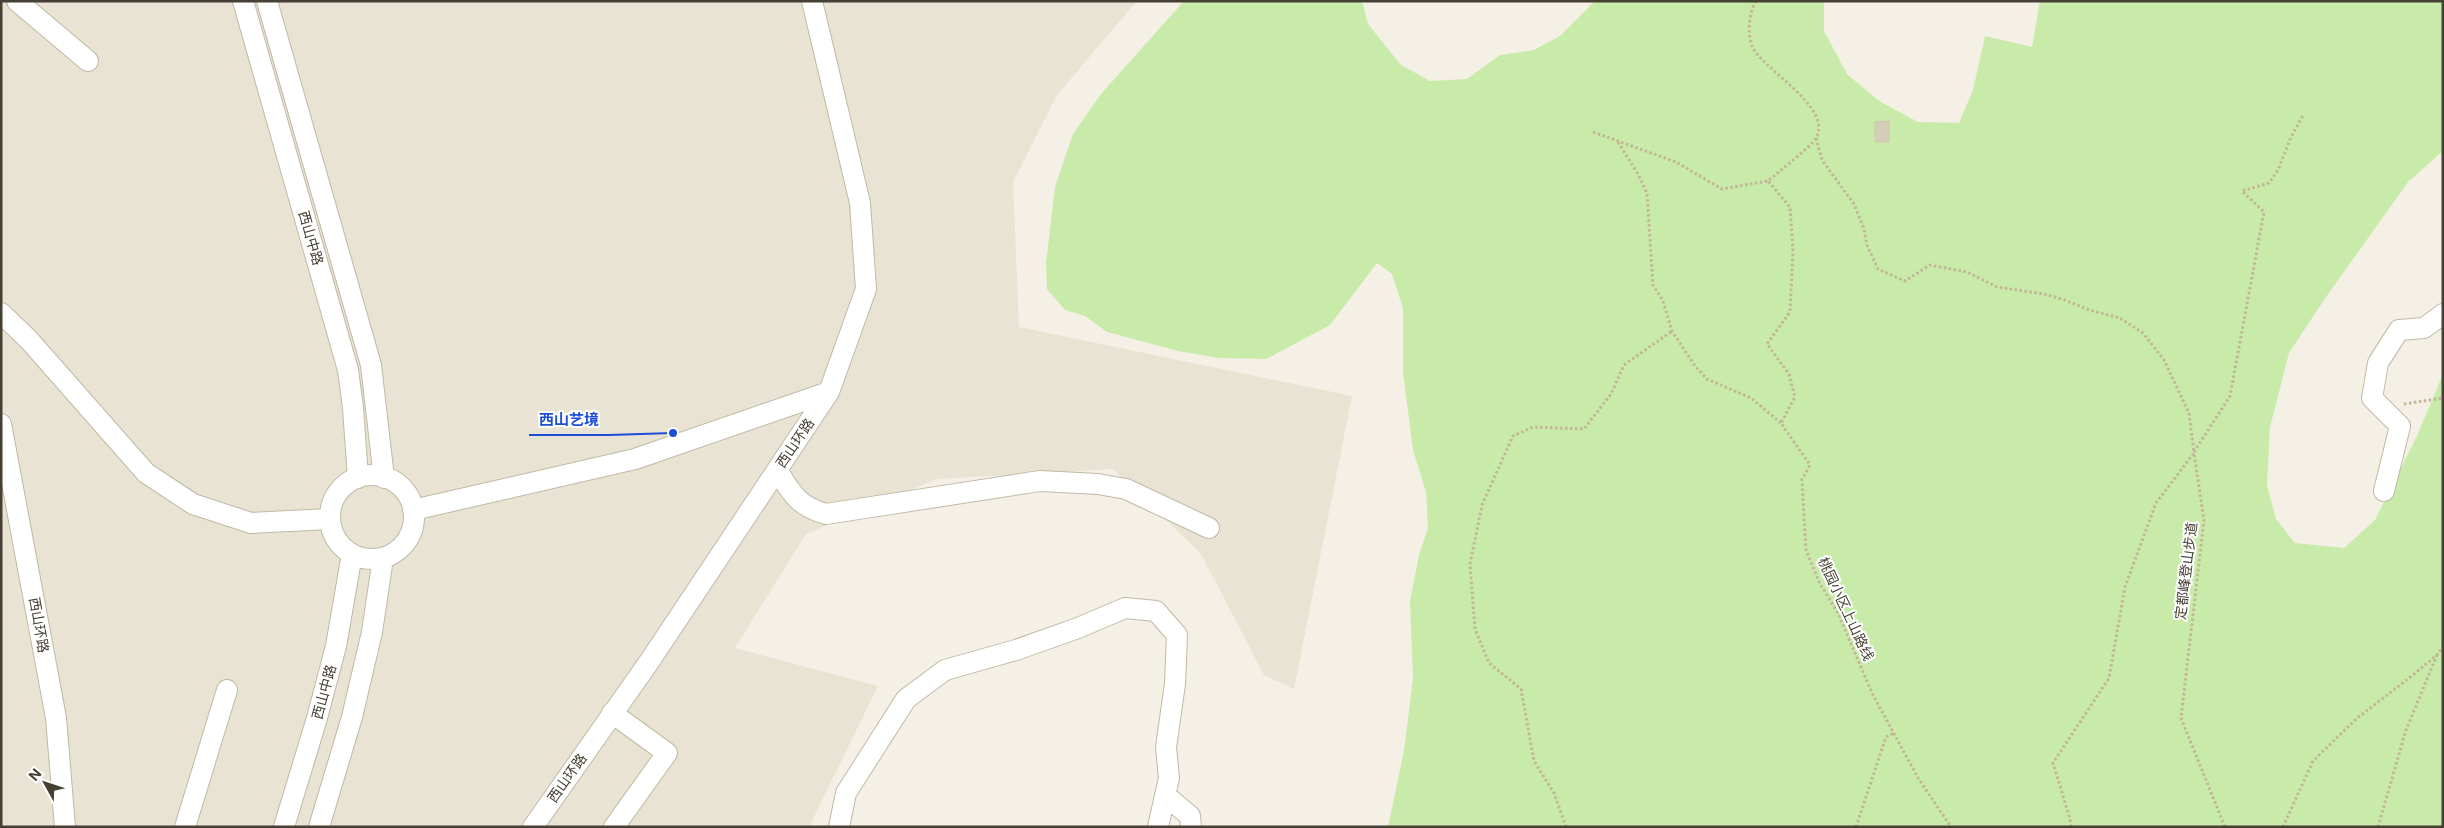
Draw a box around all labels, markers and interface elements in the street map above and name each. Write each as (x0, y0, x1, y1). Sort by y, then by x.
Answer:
street label: 西山中路 (296, 209, 327, 267)
callout: 西山艺境 (529, 405, 609, 435)
text: 西山艺境 (539, 410, 599, 429)
street label: 西山环路 (772, 415, 817, 471)
street label: 定都峰登山步道 (2171, 521, 2200, 621)
street label: 桃园小区上山路线 (1815, 554, 1878, 663)
street label: 西山环路 (26, 596, 53, 654)
street label: 西山中路 (308, 663, 339, 721)
street label: 西山环路 (544, 750, 590, 806)
north arrow (20, 758, 70, 808)
text: N (25, 765, 45, 784)

